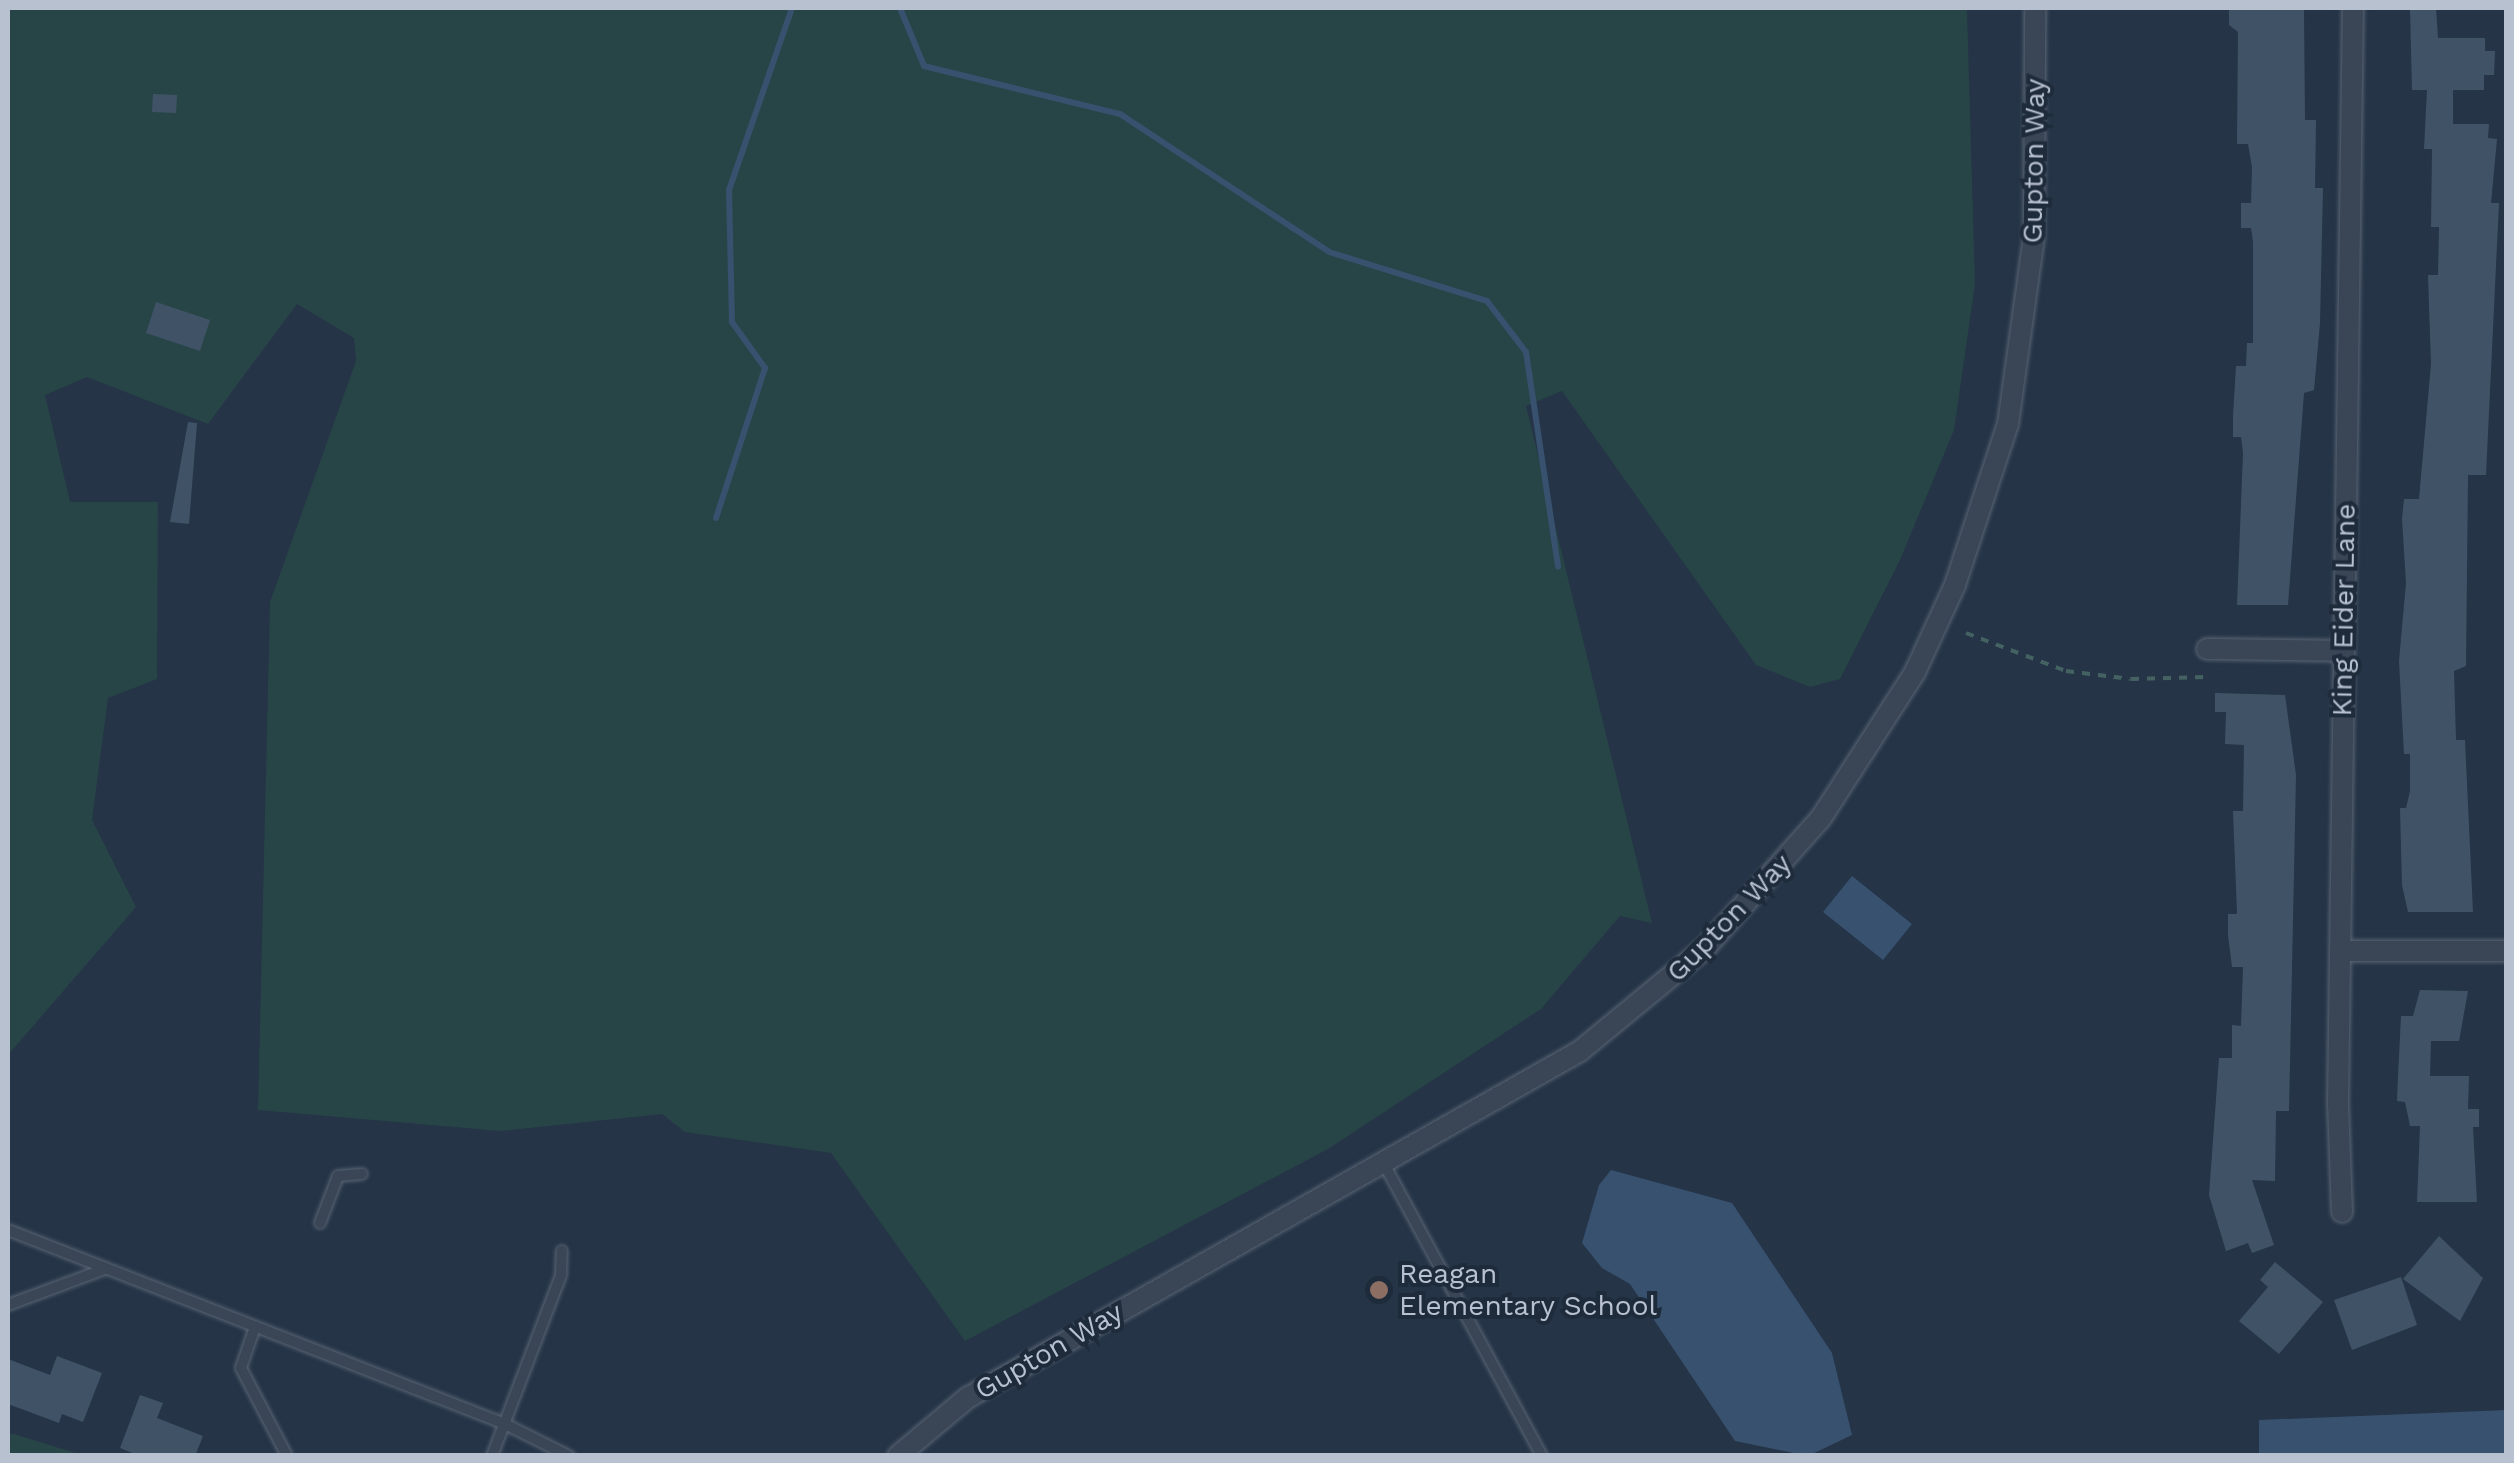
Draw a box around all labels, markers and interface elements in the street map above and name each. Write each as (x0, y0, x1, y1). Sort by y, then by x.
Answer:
street label: Gupton Way (2016, 78, 2052, 244)
street label: King Eider Lane (2325, 503, 2363, 717)
street label: Gupton Way (1659, 847, 1799, 989)
place label: Reagan Elementary School (1399, 1257, 1658, 1323)
marker: Reagan Elementary School (1368, 1279, 1390, 1301)
street label: Gupton Way (969, 1295, 1129, 1407)

